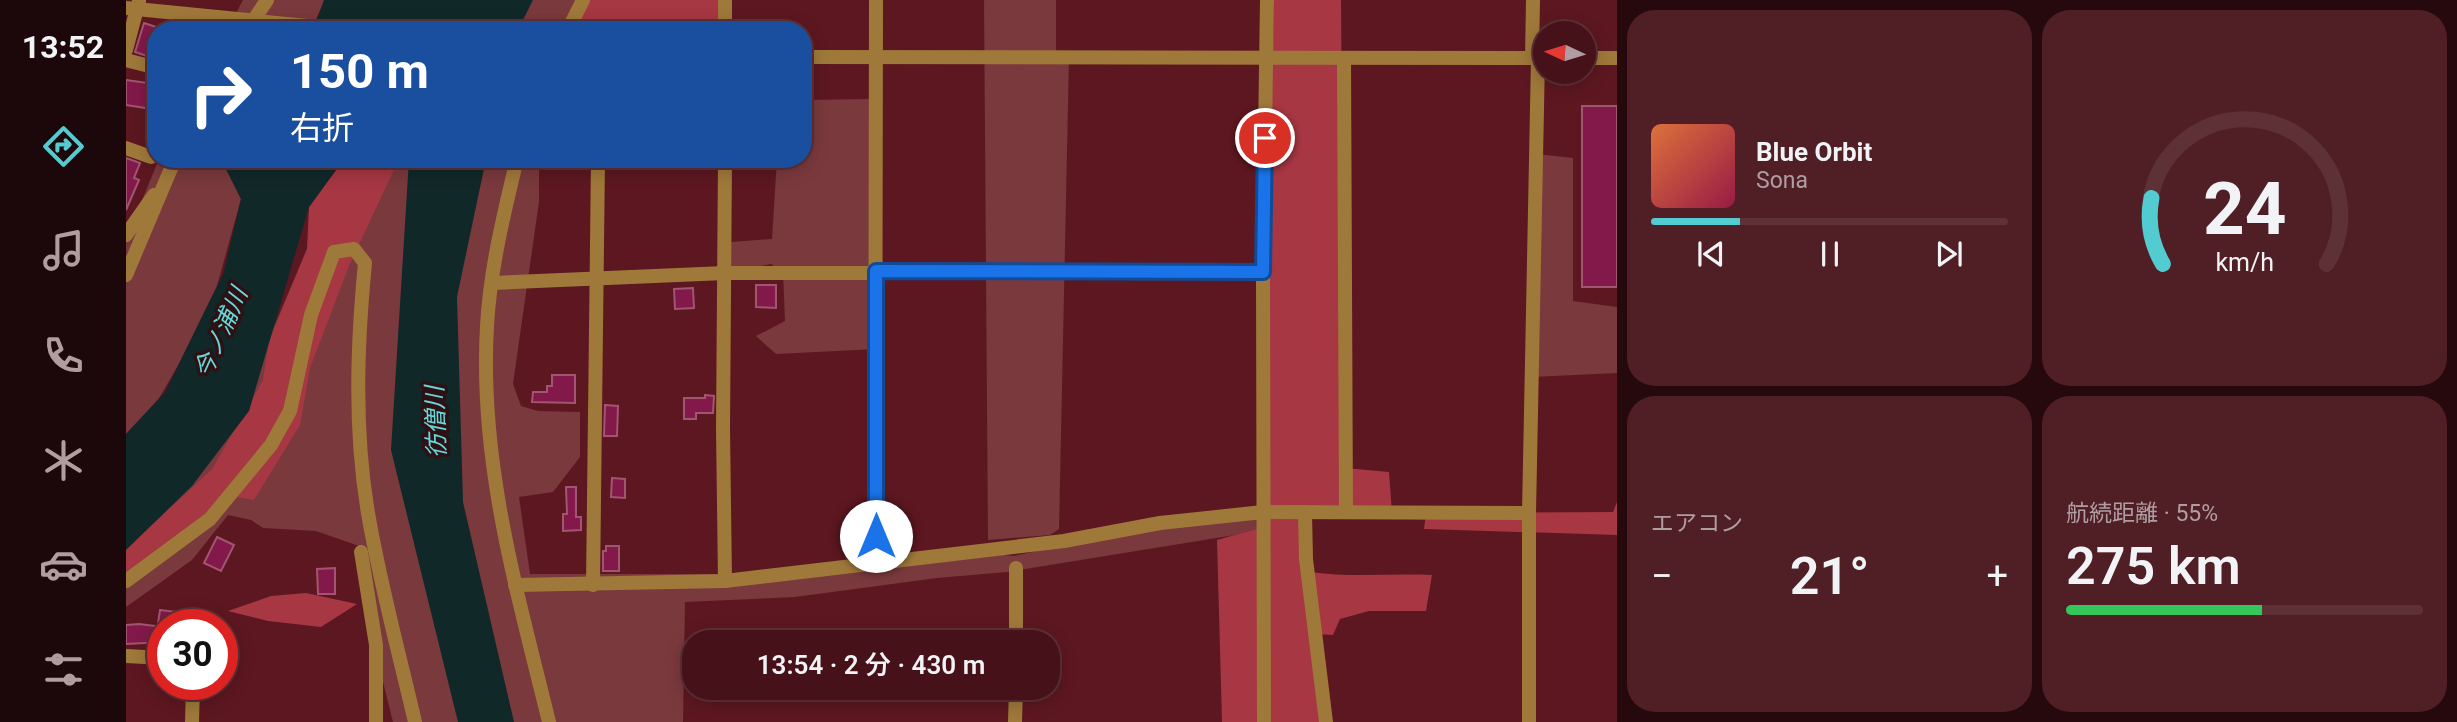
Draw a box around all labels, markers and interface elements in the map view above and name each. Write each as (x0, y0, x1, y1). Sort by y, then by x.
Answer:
north arrow (1533, 21, 1596, 84)
map controls (1533, 21, 1596, 84)
text: 13:52 (22, 28, 104, 66)
text: 150 m (290, 43, 429, 100)
icon: right (175, 49, 266, 140)
pin (1235, 108, 1295, 168)
text: 右折 (290, 109, 354, 147)
icon: arrive (1246, 119, 1284, 157)
icon: directions (39, 122, 88, 171)
text: Blue Orbit (1756, 137, 1872, 167)
text: Sona (1756, 167, 1808, 194)
text: 24 (2203, 167, 2286, 253)
icon: music (39, 226, 88, 275)
icon: previous (1692, 235, 1730, 273)
icon: pause (1811, 235, 1849, 273)
icon: next (1930, 235, 1968, 273)
text: km/h (2215, 248, 2274, 277)
water label: 今ノ浦川 (189, 281, 255, 383)
icon: phone (39, 331, 88, 380)
water label: 彷僧川 (421, 383, 451, 458)
icon: climate (39, 436, 88, 485)
position arrow (839, 499, 913, 573)
text: 航続距離 · 55% (2066, 500, 2218, 527)
text: エアコン (1651, 510, 1743, 537)
text: 275 km (2066, 536, 2241, 597)
icon: car (39, 540, 88, 589)
text: 21° (1790, 546, 1869, 607)
text: − (1651, 554, 1673, 598)
text: + (1986, 554, 2008, 598)
speed limit sign: 30 (147, 609, 238, 700)
icon: filters (39, 645, 88, 694)
text: 13:54 · 2 分 · 430 m (757, 650, 985, 680)

